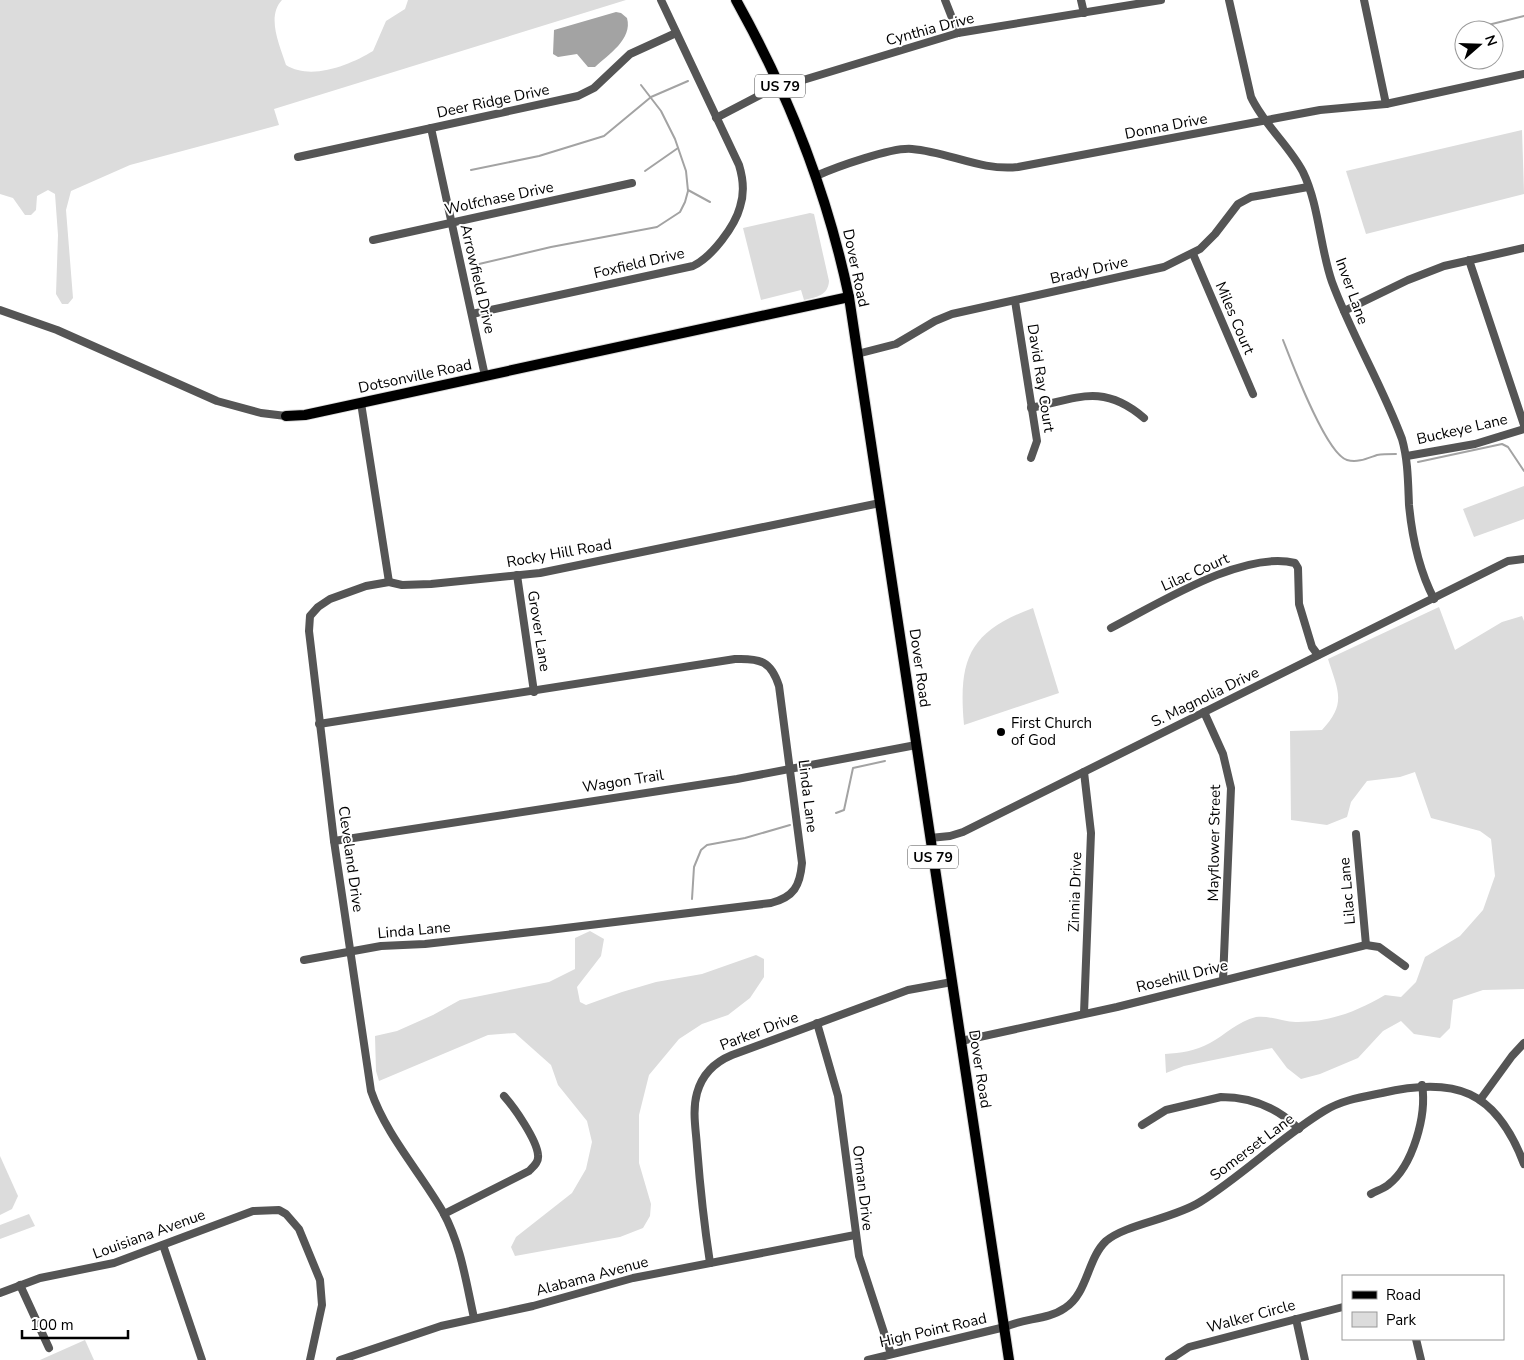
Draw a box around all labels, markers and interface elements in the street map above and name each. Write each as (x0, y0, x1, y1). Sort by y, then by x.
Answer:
street label: Cynthia Drive (884, 8, 976, 50)
north arrow (1454, 20, 1504, 70)
text: N (1480, 33, 1501, 49)
road number: US 79 (755, 74, 805, 98)
street label: Deer Ridge Drive (435, 79, 551, 123)
street label: Donna Drive (1123, 108, 1209, 144)
street label: Wolfchase Drive (443, 177, 555, 219)
street label: Arrowfield Drive (456, 222, 500, 336)
street label: Dover Road (838, 227, 874, 309)
street label: Foxfield Drive (591, 243, 687, 283)
street label: Brady Drive (1048, 251, 1130, 289)
street label: Inver Lane (1331, 255, 1373, 327)
street label: Miles Court (1211, 279, 1260, 358)
street label: David Ray Court (1023, 322, 1060, 434)
street label: Dotsonville Road (356, 354, 474, 398)
street label: Buckeye Lane (1415, 409, 1509, 449)
street label: Rocky Hill Road (505, 534, 613, 572)
street label: Lilac Court (1158, 548, 1233, 596)
street label: Grover Lane (523, 589, 555, 673)
street label: Dover Road (905, 627, 935, 709)
street label: S. Magnolia Drive (1148, 662, 1262, 732)
place label: First Church of God (1011, 713, 1092, 750)
marker: First Church of God (995, 726, 1007, 738)
street label: Linda Lane (794, 758, 822, 834)
street label: Wagon Trail (581, 765, 666, 797)
street label: Mayflower Street (1203, 784, 1225, 902)
street label: Cleveland Drive (334, 805, 368, 913)
road number: US 79 (908, 846, 958, 869)
street label: Zinnia Drive (1064, 852, 1086, 932)
street label: Lilac Lane (1334, 857, 1360, 925)
street label: Linda Lane (377, 917, 451, 943)
street label: Rosehill Drive (1134, 955, 1230, 997)
street label: Parker Drive (717, 1007, 801, 1055)
street label: Dover Road (964, 1028, 996, 1110)
street label: Somerset Lane (1206, 1109, 1298, 1185)
street label: Orman Drive (848, 1144, 878, 1232)
street label: Louisiana Avenue (90, 1204, 208, 1264)
street label: Alabama Avenue (534, 1251, 650, 1301)
legend (1342, 1275, 1504, 1340)
text: Road (1386, 1285, 1421, 1305)
street label: Walker Circle (1205, 1295, 1297, 1337)
scale bar (22, 1308, 129, 1340)
street label: High Point Road (877, 1308, 989, 1352)
text: Park (1386, 1310, 1416, 1330)
text: 100 m (30, 1315, 74, 1335)

